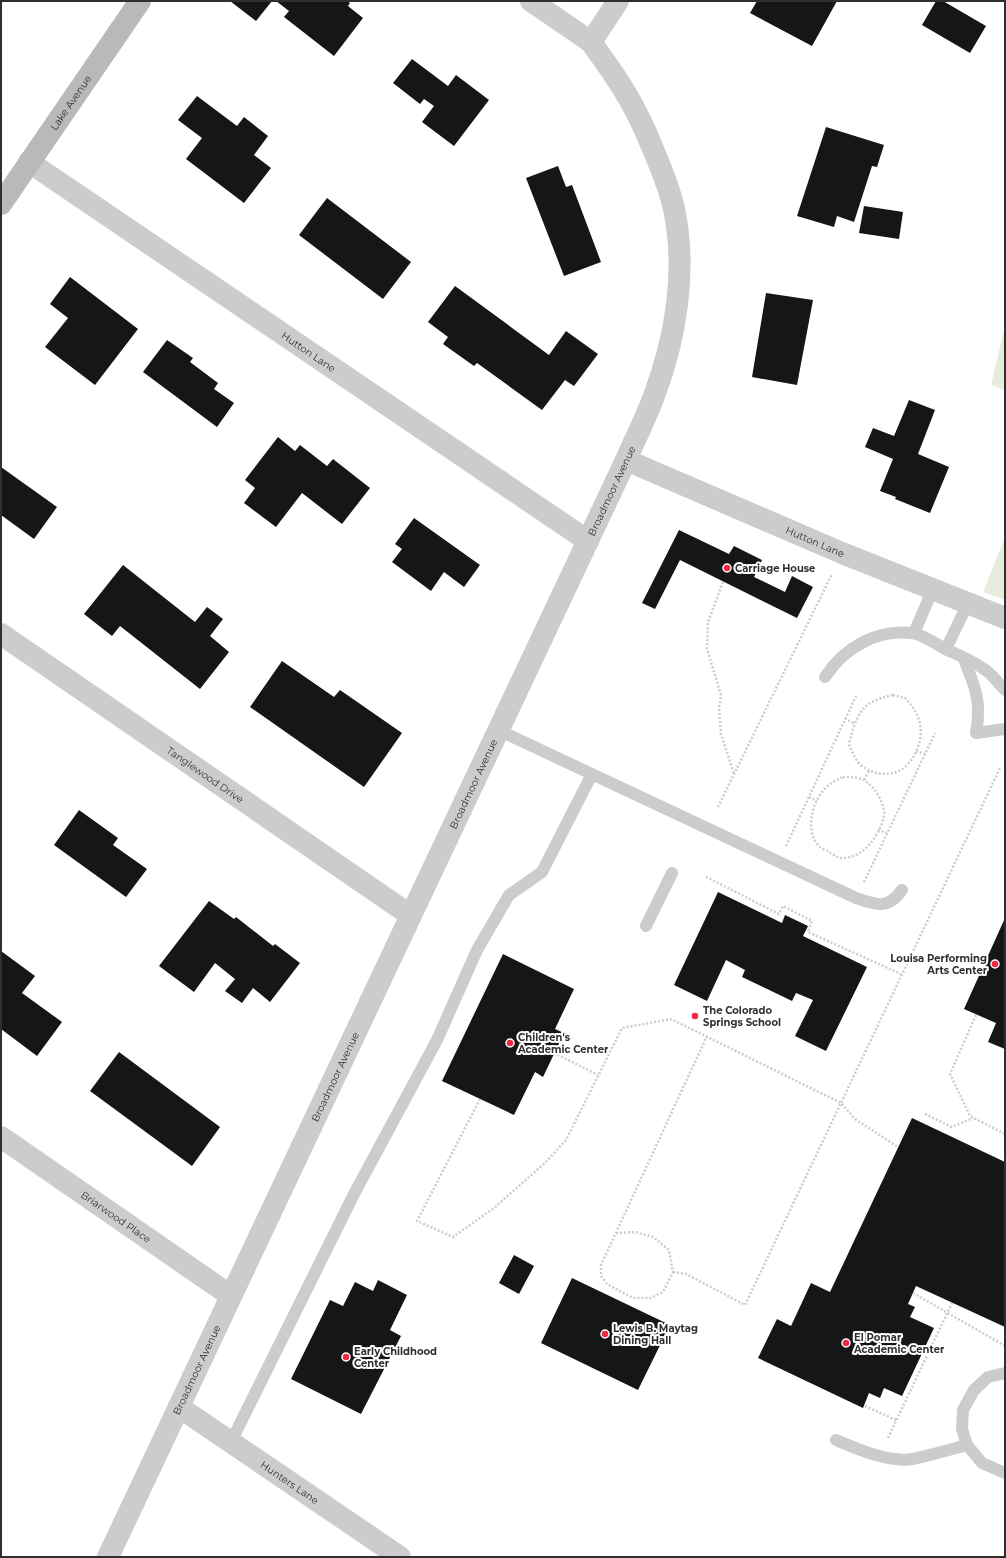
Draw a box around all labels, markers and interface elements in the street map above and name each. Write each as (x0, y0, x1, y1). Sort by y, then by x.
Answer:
street label: Lake Avenue (47, 73, 94, 133)
street label: Hutton Lane (279, 329, 338, 375)
street label: Broadmoor Avenue (585, 444, 638, 538)
street label: Hutton Lane (784, 524, 846, 560)
place label: Carriage House (735, 562, 815, 575)
marker: Carriage House (722, 563, 732, 573)
street label: Broadmoor Avenue (447, 737, 500, 831)
street label: Tanglewood Drive (164, 744, 246, 806)
place label: Louisa Performing Arts Center (890, 952, 988, 977)
marker: Louisa Performing Arts Center (990, 959, 1000, 969)
place label: The Colorado Springs School (703, 1004, 781, 1029)
marker: The Colorado Springs School (690, 1011, 700, 1021)
street label: Broadmoor Avenue (308, 1030, 362, 1124)
place label: Children's Academic Center (517, 1031, 609, 1056)
marker: Children's Academic Center (505, 1038, 515, 1048)
street label: Briarwood Place (78, 1188, 153, 1246)
place label: Lewis B. Maytag Dining Hall (613, 1322, 698, 1347)
street label: Broadmoor Avenue (170, 1323, 224, 1417)
marker: Lewis B. Maytag Dining Hall (600, 1329, 610, 1339)
place label: El Pomar Academic Center (853, 1331, 945, 1356)
marker: El Pomar Academic Center (841, 1338, 851, 1348)
place label: Early Childhood Center (354, 1345, 437, 1370)
marker: Early Childhood Center (341, 1352, 351, 1362)
street label: Hunters Lane (258, 1458, 321, 1507)

